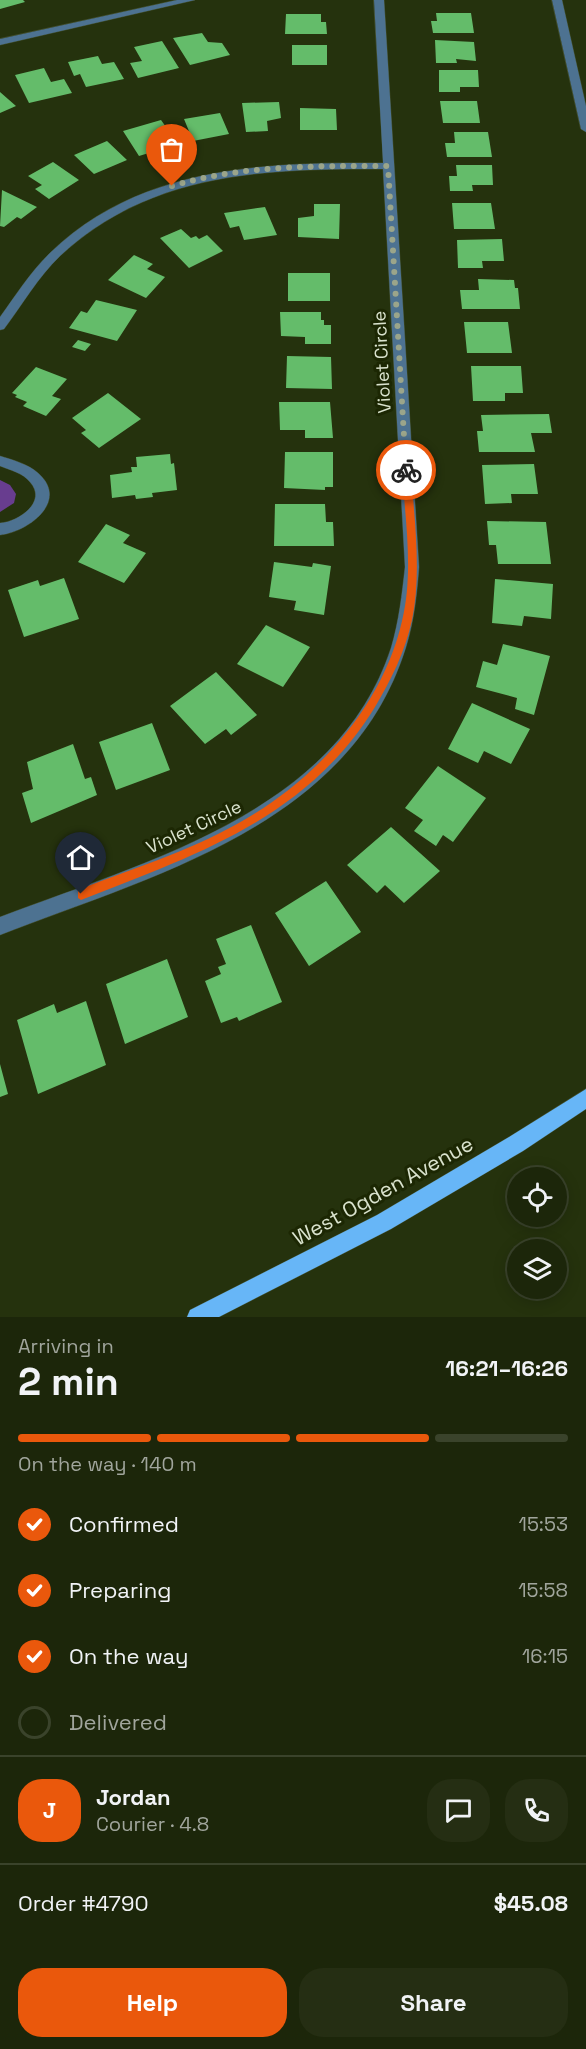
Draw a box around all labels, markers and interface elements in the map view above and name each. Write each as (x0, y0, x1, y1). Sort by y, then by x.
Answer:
pin (146, 124, 197, 186)
icon: bag (155, 133, 188, 166)
street label: Violet Circle (367, 310, 396, 414)
courier (376, 440, 436, 500)
icon: bike (390, 454, 423, 487)
street label: Violet Circle (142, 794, 245, 859)
pin (55, 832, 106, 894)
icon: home (64, 841, 97, 874)
street label: West Ogden Avenue (288, 1130, 478, 1251)
map controls (507, 1167, 567, 1299)
button: locate (507, 1167, 567, 1227)
button: layers (507, 1239, 567, 1299)
text: Arriving in (18, 1333, 114, 1359)
text: 16:21–16:26 (445, 1354, 568, 1382)
text: 2 min (18, 1357, 119, 1406)
text: On the way · 140 m (18, 1451, 197, 1477)
icon: check (18, 1508, 51, 1541)
text: Confirmed (69, 1510, 179, 1538)
text: 15:53 (519, 1511, 568, 1537)
icon: check (18, 1574, 51, 1607)
text: Preparing (69, 1576, 171, 1604)
text: 15:58 (518, 1577, 568, 1603)
icon: check (18, 1640, 51, 1673)
text: On the way (69, 1642, 188, 1670)
text: 16:15 (522, 1643, 568, 1669)
text: Delivered (69, 1708, 167, 1736)
button: chat (427, 1779, 490, 1842)
button: phone (505, 1779, 568, 1842)
text: Jordan (96, 1783, 171, 1811)
text: J (43, 1796, 56, 1824)
text: Courier · 4.8 (96, 1811, 209, 1837)
text: Order #4790 (18, 1889, 149, 1917)
text: $45.08 (494, 1889, 568, 1917)
button: Help (18, 1968, 287, 2037)
button: Share (299, 1968, 568, 2037)

